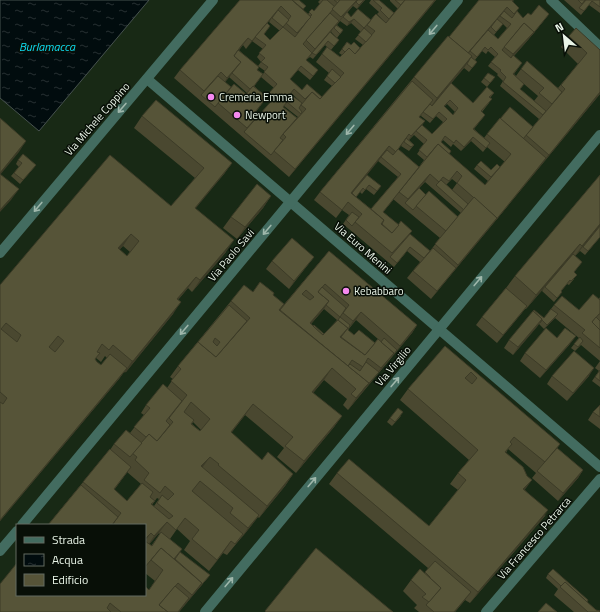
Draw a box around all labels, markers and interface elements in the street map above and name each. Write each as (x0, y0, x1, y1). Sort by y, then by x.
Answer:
north arrow (544, 16, 584, 56)
text: N (552, 18, 566, 36)
one-way arrow (429, 25, 438, 35)
water label: Burlamacca (19, 37, 76, 56)
street label: Via Michele Coppino (61, 79, 134, 159)
place label: Cremeria Emma (219, 89, 294, 105)
marker: Cremeria Emma (206, 92, 216, 102)
one-way arrow (118, 103, 127, 113)
place label: Newport (245, 107, 286, 123)
marker: Newport (232, 110, 242, 120)
one-way arrow (346, 124, 355, 135)
one-way arrow (33, 202, 42, 213)
street label: Via Euro Menini (331, 218, 395, 278)
one-way arrow (262, 224, 271, 235)
street label: Via Paolo Savi (204, 225, 258, 285)
one-way arrow (474, 276, 482, 287)
place label: Kebabbaro (354, 283, 404, 299)
marker: Kebabbaro (341, 286, 351, 296)
one-way arrow (179, 324, 188, 335)
street label: Via Virgilio (371, 342, 415, 390)
one-way arrow (391, 376, 400, 387)
one-way arrow (308, 476, 317, 487)
street label: Via Francesco Petrarca (493, 493, 575, 583)
legend (16, 524, 146, 596)
text: Strada (52, 530, 85, 549)
text: Acqua (52, 550, 83, 569)
text: Edificio (52, 570, 88, 589)
one-way arrow (225, 577, 234, 587)

